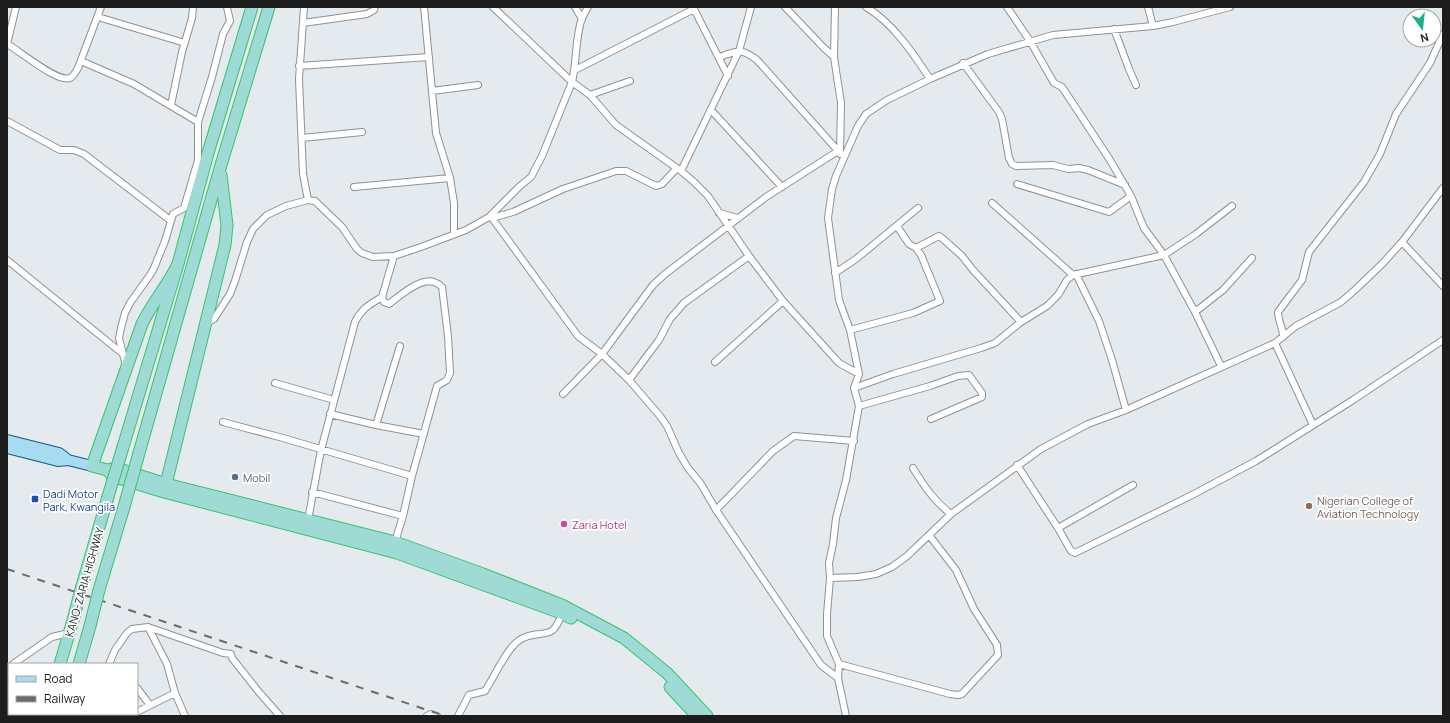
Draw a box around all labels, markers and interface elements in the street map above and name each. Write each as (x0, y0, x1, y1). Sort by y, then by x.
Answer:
north arrow (1402, 8, 1442, 48)
text: N (1419, 30, 1430, 46)
place label: Mobil (243, 470, 270, 485)
marker: Mobil (230, 472, 240, 482)
place label: Dadi Motor Park, Kwangila (43, 486, 115, 514)
place label: Nigerian College of Aviation Technology (1317, 493, 1419, 521)
marker: Dadi Motor Park, Kwangila (30, 494, 40, 504)
marker: Nigerian College of Aviation Technology (1304, 501, 1314, 511)
place label: Zaria Hotel (572, 517, 627, 532)
marker: Zaria Hotel (559, 519, 569, 529)
street label: KANO-ZARIA HIGHWAY (61, 525, 107, 639)
legend (8, 663, 138, 715)
text: Road (44, 670, 72, 687)
text: Railway (44, 690, 86, 707)

